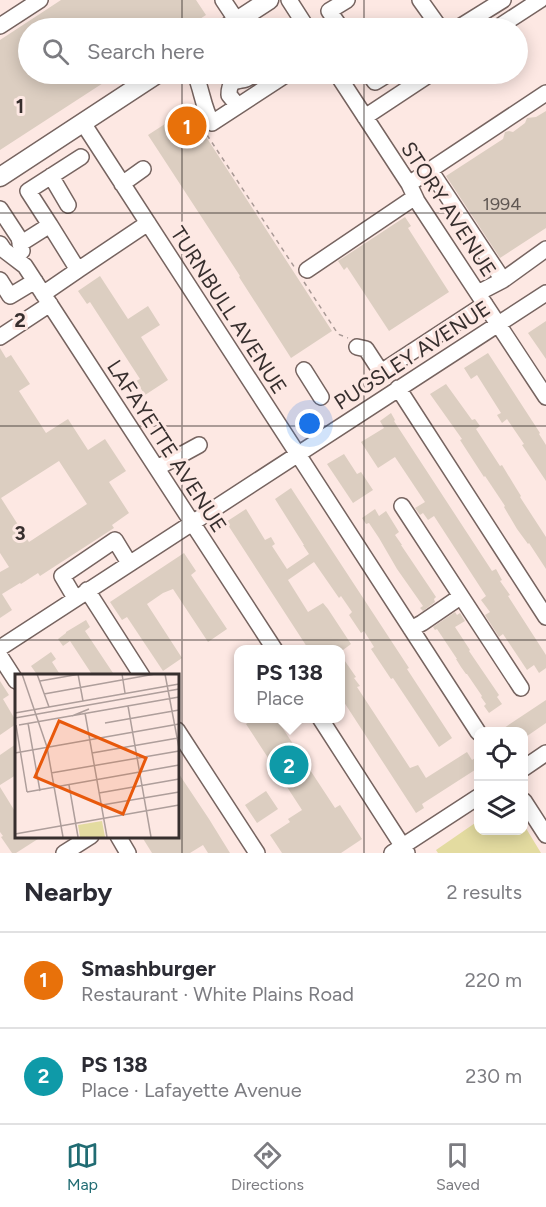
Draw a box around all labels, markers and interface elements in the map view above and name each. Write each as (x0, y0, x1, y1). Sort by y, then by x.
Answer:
search box (18, 18, 528, 84)
icon: search (39, 35, 72, 68)
text: Search here (87, 38, 205, 65)
text: 1 (16, 94, 24, 118)
pin: 1 (168, 104, 207, 148)
street label: STORY AVENUE (396, 137, 502, 281)
house number: 1994 (483, 193, 522, 215)
street label: TURNBULL AVENUE (166, 222, 292, 398)
street label: PUGSLEY AVENUE (329, 295, 495, 415)
text: 2 (14, 308, 26, 332)
street label: LAFAYETTE AVENUE (102, 355, 232, 537)
your location (295, 409, 324, 438)
text: 3 (14, 521, 26, 545)
popup (234, 645, 345, 723)
text: PS 138 (256, 659, 323, 686)
inset map (15, 674, 178, 838)
text: Place (256, 686, 304, 710)
map controls (474, 727, 528, 835)
button: locate (474, 727, 528, 781)
pin: 2 (270, 742, 308, 788)
button: layers (474, 781, 528, 835)
text: Nearby (24, 876, 112, 908)
text: 2 results (446, 880, 522, 904)
text: Smashburger (81, 955, 216, 982)
text: 1 (39, 968, 48, 992)
text: 220 m (465, 968, 522, 992)
text: Restaurant · White Plains Road (81, 982, 354, 1006)
text: PS 138 (81, 1051, 148, 1078)
text: 2 (38, 1064, 49, 1088)
text: 230 m (465, 1064, 522, 1088)
text: Place · Lafayette Avenue (81, 1078, 302, 1102)
tab: Map (66, 1139, 99, 1194)
tab: Directions (231, 1139, 304, 1194)
tab: Saved (436, 1139, 480, 1194)

